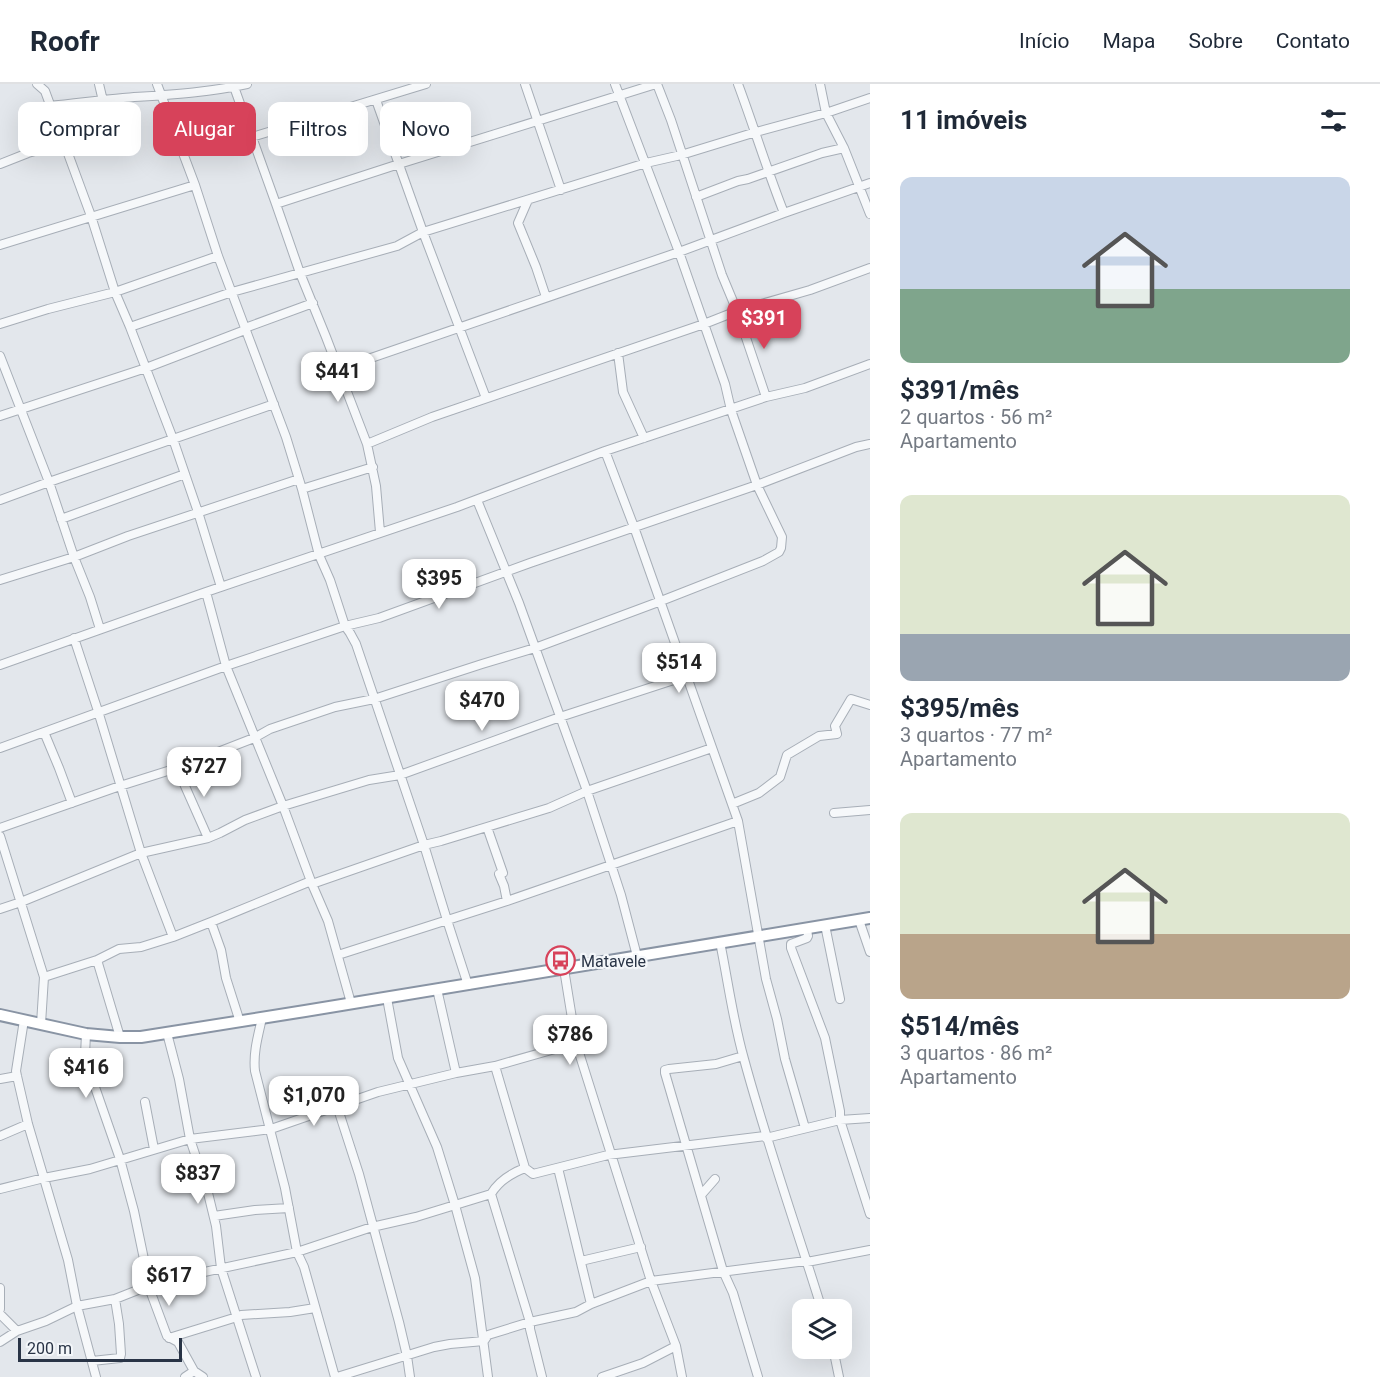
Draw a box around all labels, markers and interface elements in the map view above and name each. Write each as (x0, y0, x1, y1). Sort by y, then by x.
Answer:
text: Roofr (30, 25, 100, 58)
text: Início (1019, 29, 1070, 53)
text: Mapa (1103, 29, 1156, 53)
text: Sobre (1189, 29, 1243, 53)
text: Contato (1276, 29, 1350, 53)
chip: Comprar (18, 102, 141, 156)
chip: Alugar (153, 102, 256, 156)
chip: Filtros (268, 102, 368, 156)
chip: Novo (380, 102, 471, 156)
icon: filters (1317, 104, 1350, 137)
text: 11 imóveis (900, 105, 1027, 135)
icon: home (1071, 216, 1179, 324)
pin: $391 (728, 299, 800, 350)
text: $391 (741, 306, 787, 330)
pin: $441 (302, 352, 374, 403)
text: $441 (315, 359, 361, 383)
text: $391/mês (900, 375, 1019, 405)
text: 2 quartos · 56 m² (900, 405, 1052, 429)
text: Apartamento (900, 429, 1017, 453)
icon: home (1071, 534, 1179, 642)
pin: $395 (403, 559, 475, 610)
text: $395 (416, 566, 462, 590)
pin: $514 (643, 643, 715, 694)
text: $514 (656, 650, 702, 674)
pin: $470 (446, 681, 518, 732)
text: $470 (459, 688, 505, 712)
text: $395/mês (900, 693, 1019, 723)
text: 3 quartos · 77 m² (900, 723, 1052, 747)
pin: $727 (168, 747, 240, 798)
text: Apartamento (900, 747, 1017, 771)
text: $727 (181, 754, 227, 778)
icon: home (1071, 852, 1179, 960)
bus stop icon: Matavele (544, 945, 576, 977)
place label: Matavele (581, 952, 646, 971)
text: $514/mês (900, 1011, 1019, 1041)
pin: $786 (534, 1015, 606, 1066)
text: $786 (547, 1022, 593, 1046)
text: 3 quartos · 86 m² (900, 1041, 1052, 1065)
pin: $416 (50, 1048, 122, 1099)
text: $416 (63, 1055, 109, 1079)
text: Apartamento (900, 1065, 1017, 1089)
pin: $1,070 (265, 1076, 363, 1127)
text: $1,070 (283, 1083, 345, 1107)
pin: $837 (162, 1154, 234, 1205)
text: $837 (175, 1161, 221, 1185)
pin: $617 (133, 1256, 205, 1307)
text: $617 (146, 1263, 192, 1287)
map controls (792, 1299, 852, 1359)
button: layers (792, 1299, 852, 1359)
scale bar (18, 1335, 182, 1362)
text: 200 m (27, 1339, 72, 1358)

